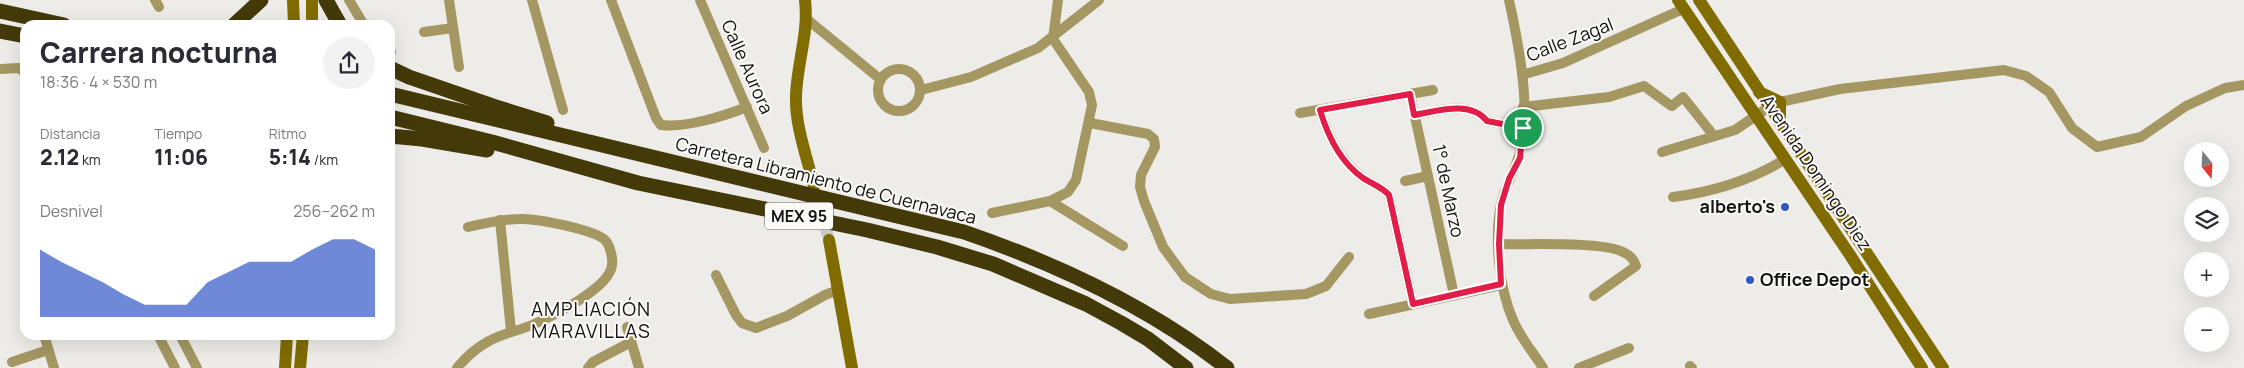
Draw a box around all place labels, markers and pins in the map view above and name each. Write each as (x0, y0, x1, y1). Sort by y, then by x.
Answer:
pin (1502, 107, 1544, 149)
place label: alberto's (1700, 194, 1775, 218)
marker: alberto's (1779, 201, 1791, 213)
place label: Office Depot (1760, 267, 1869, 291)
marker: Office Depot (1744, 274, 1756, 286)

